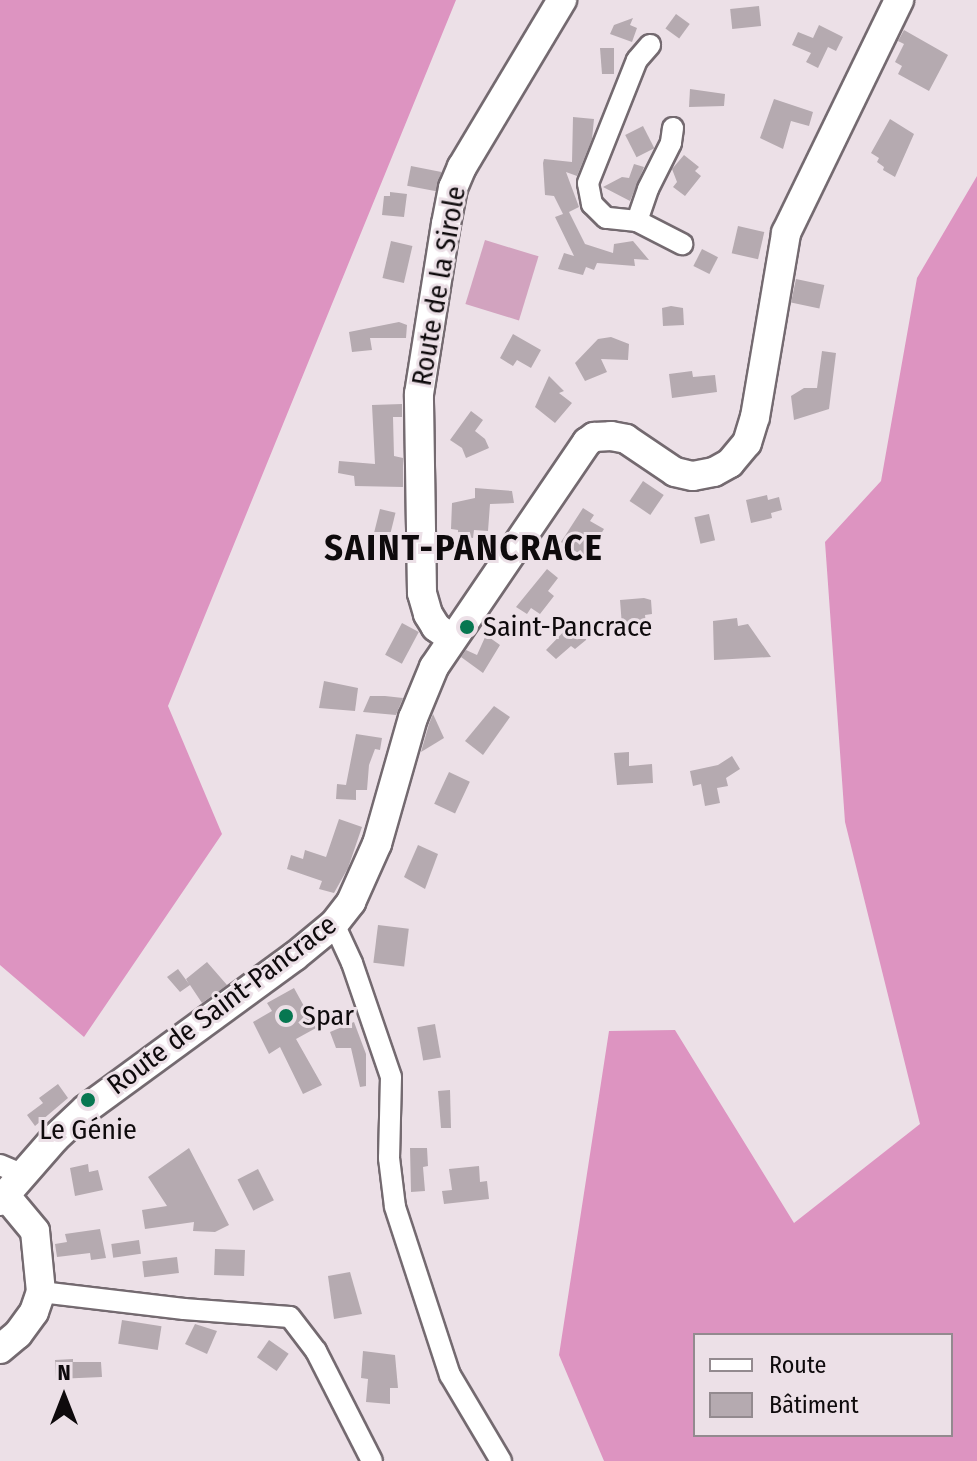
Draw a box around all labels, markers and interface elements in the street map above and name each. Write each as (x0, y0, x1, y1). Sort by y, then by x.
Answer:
street label: Route de la Sirole (405, 184, 473, 388)
district label: SAINT-PANCRACE (324, 527, 604, 571)
place label: Saint-Pancrace (483, 610, 652, 644)
marker: Saint-Pancrace (458, 618, 476, 636)
street label: Route de Saint-Pancrace (101, 908, 343, 1102)
place label: Spar (302, 999, 354, 1033)
marker: Spar (277, 1007, 295, 1025)
marker: Le Génie (79, 1091, 97, 1109)
place label: Le Génie (39, 1113, 137, 1147)
legend (693, 1333, 953, 1437)
text: Route (769, 1351, 826, 1379)
north arrow (24, 1357, 104, 1437)
text: N (57, 1359, 71, 1386)
text: Bâtiment (769, 1391, 859, 1419)

